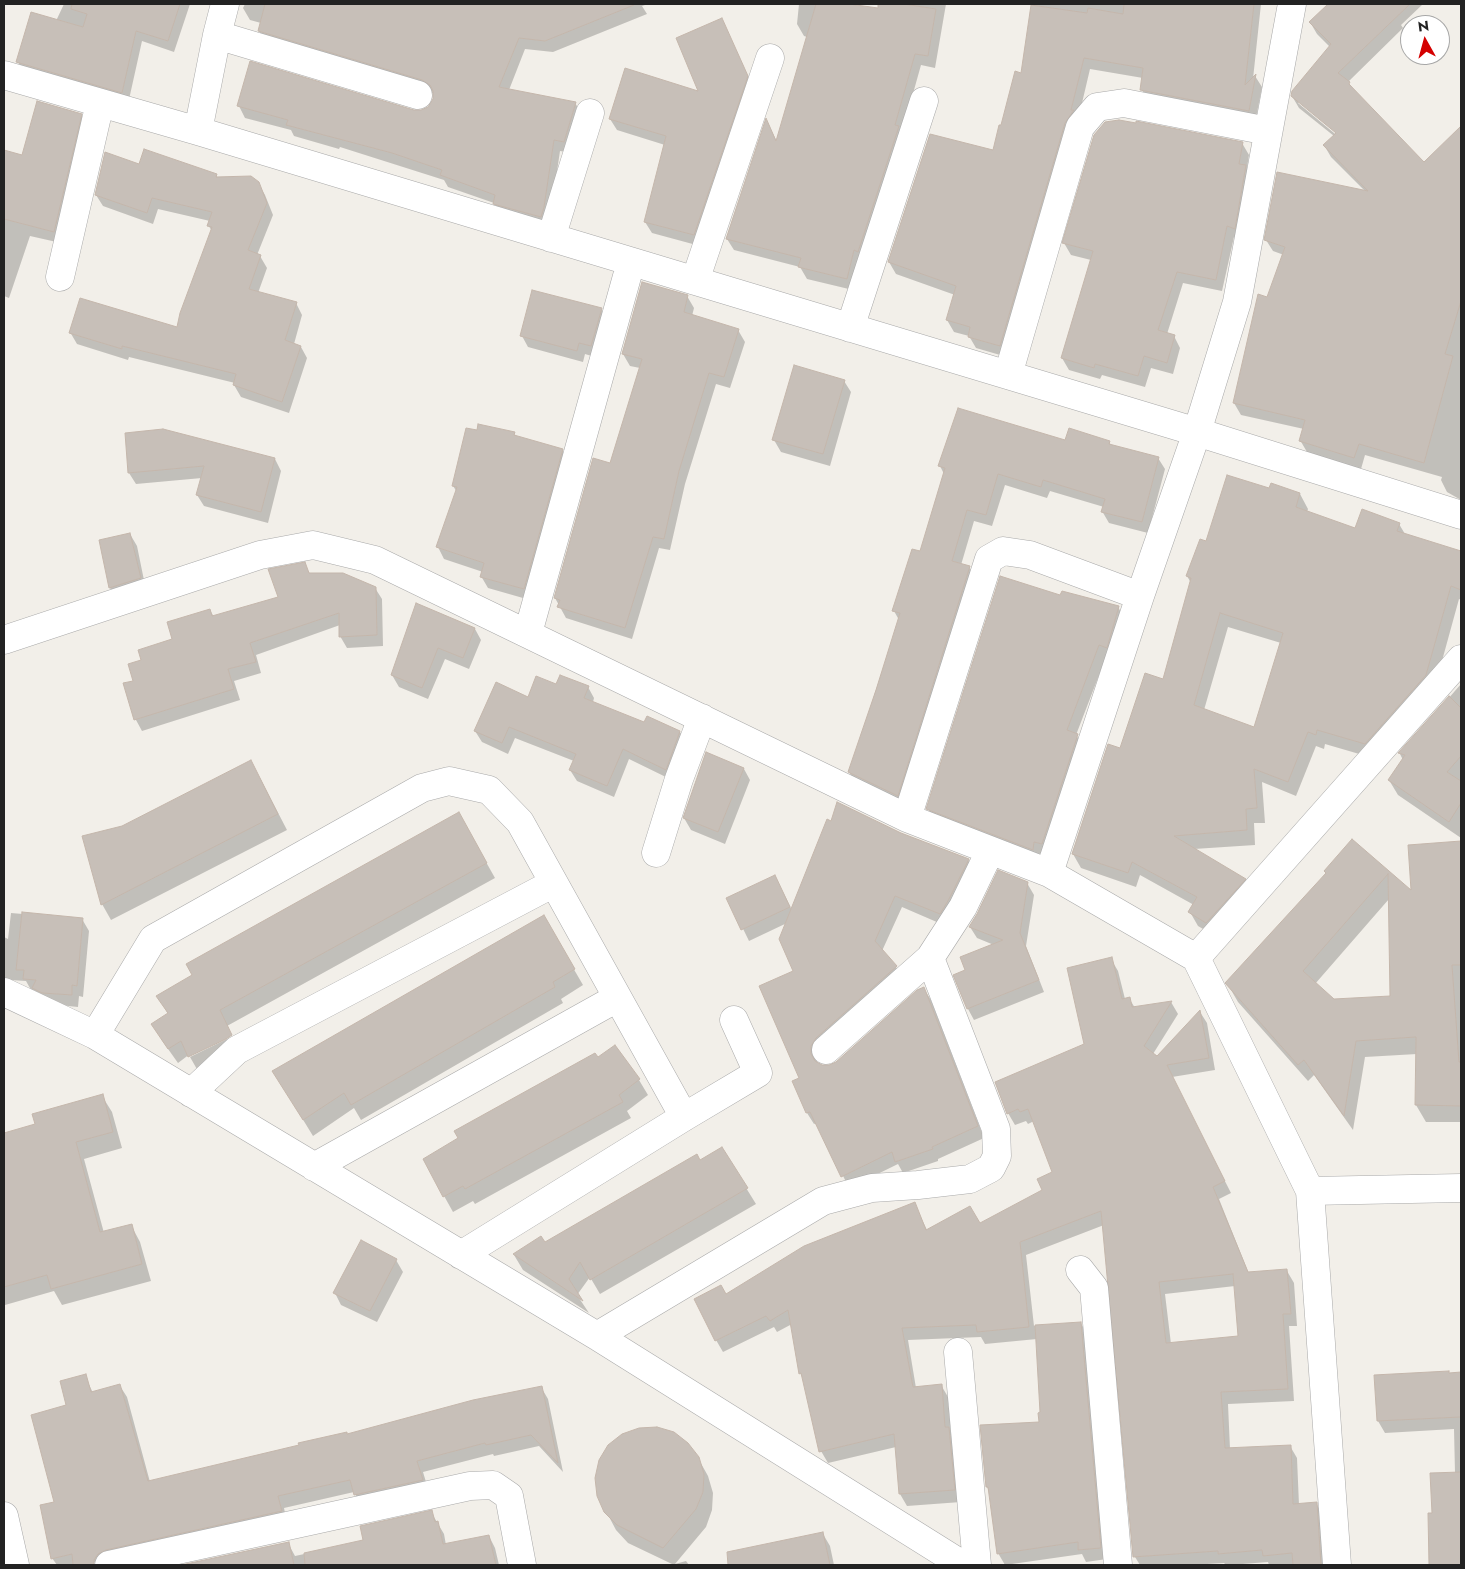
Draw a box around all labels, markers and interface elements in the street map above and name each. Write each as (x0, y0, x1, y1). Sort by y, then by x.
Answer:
north arrow (1400, 15, 1450, 65)
text: N (1417, 16, 1430, 37)

